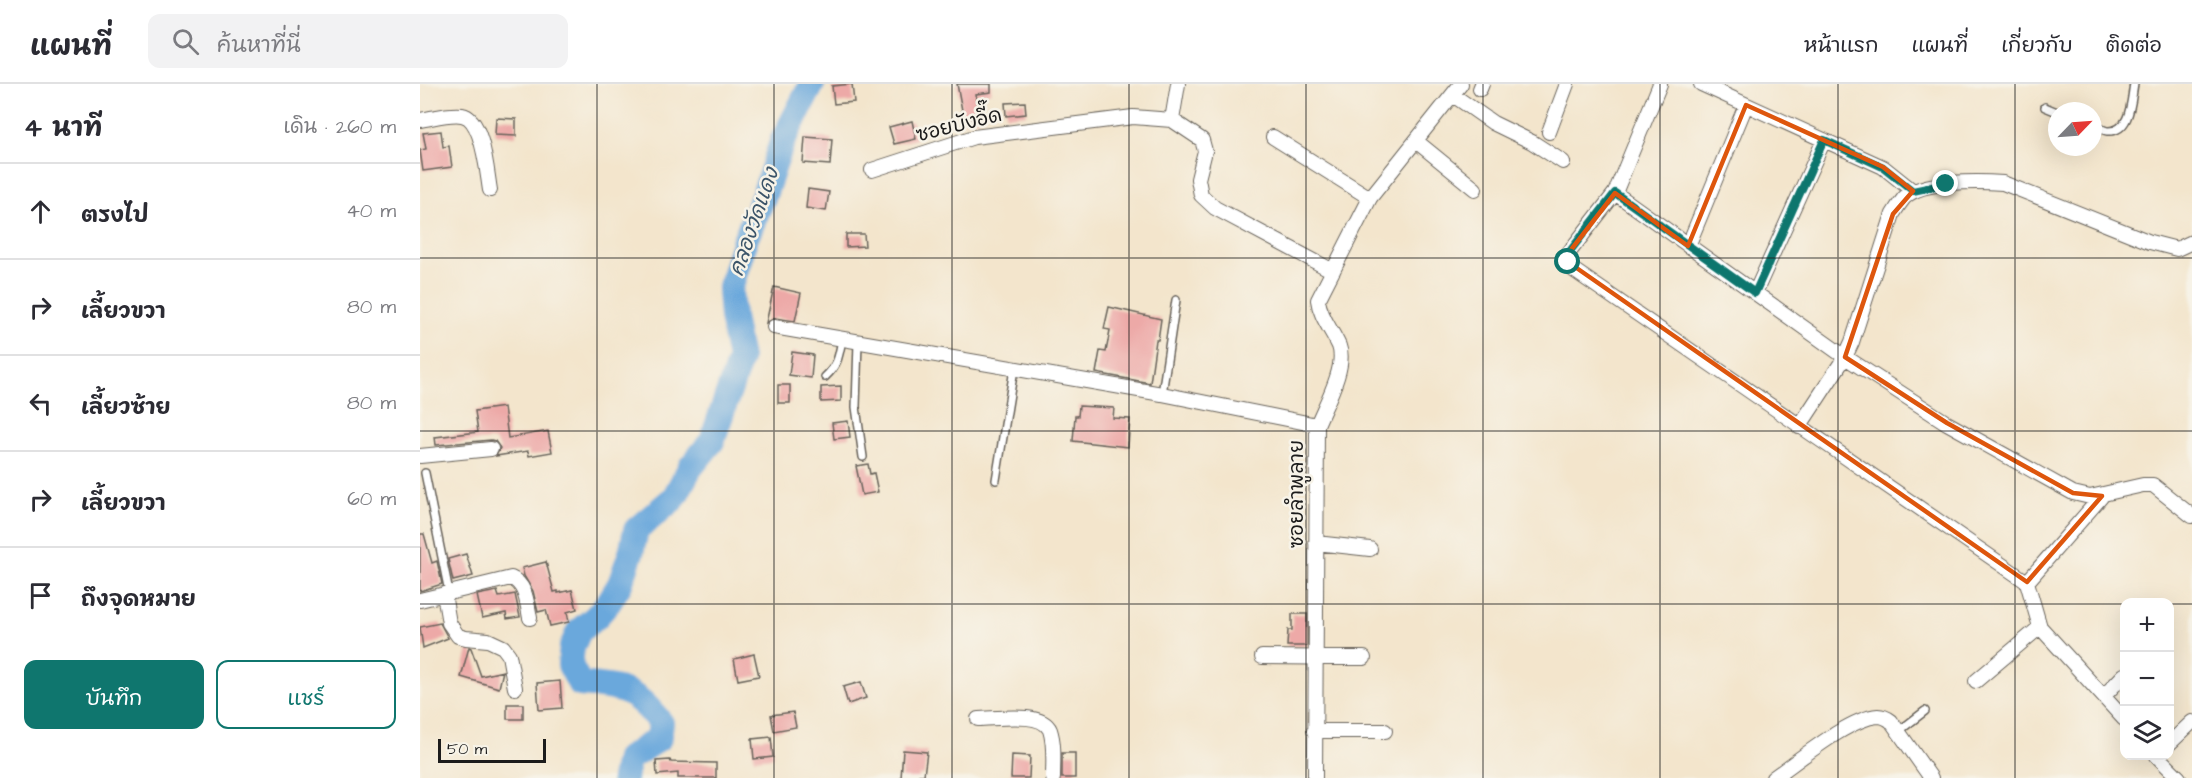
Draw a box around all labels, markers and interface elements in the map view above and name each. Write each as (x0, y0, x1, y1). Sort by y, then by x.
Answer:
search box (148, 14, 568, 68)
icon: search (169, 25, 202, 58)
text: แผนที่ (30, 27, 112, 66)
text: ค้นหาที่นี่ (217, 30, 301, 61)
text: หน้าแรก (1804, 31, 1879, 60)
text: แผนที่ (1912, 31, 1968, 60)
text: เกี่ยวกับ (2001, 31, 2073, 60)
text: ติดต่อ (2106, 31, 2162, 60)
street label: ซอยบังอี๊ด (912, 95, 1005, 149)
north arrow (2048, 102, 2102, 156)
text: 4 นาที (24, 110, 102, 146)
text: เดิน · 260 m (284, 113, 396, 141)
water label: คลองวัดแดง (722, 163, 786, 280)
route end (1932, 170, 1958, 196)
icon: ahead (24, 195, 57, 228)
text: 40 m (346, 197, 396, 225)
text: ตรงไป (81, 200, 149, 231)
route start (1554, 248, 1580, 274)
icon: right (24, 291, 57, 324)
text: 80 m (347, 293, 396, 321)
text: เลี้ยวขวา (81, 296, 165, 327)
icon: left (24, 387, 57, 420)
text: 80 m (347, 389, 396, 417)
text: เลี้ยวซ้าย (81, 392, 171, 423)
street label: ซอยลำพูลาย (1283, 440, 1312, 548)
icon: right (24, 483, 57, 516)
text: 60 m (347, 485, 396, 513)
text: เลี้ยวขวา (81, 488, 165, 519)
icon: arrive (24, 579, 57, 612)
text: ถึงจุดหมาย (81, 584, 196, 615)
map controls (2120, 598, 2174, 760)
button: + (2120, 598, 2174, 652)
button: − (2120, 652, 2174, 706)
button: บันทึก (24, 660, 204, 729)
button: แชร์ (216, 660, 396, 729)
button: layers (2120, 706, 2174, 760)
scale bar (438, 736, 546, 764)
text: 50 m (447, 738, 487, 760)

